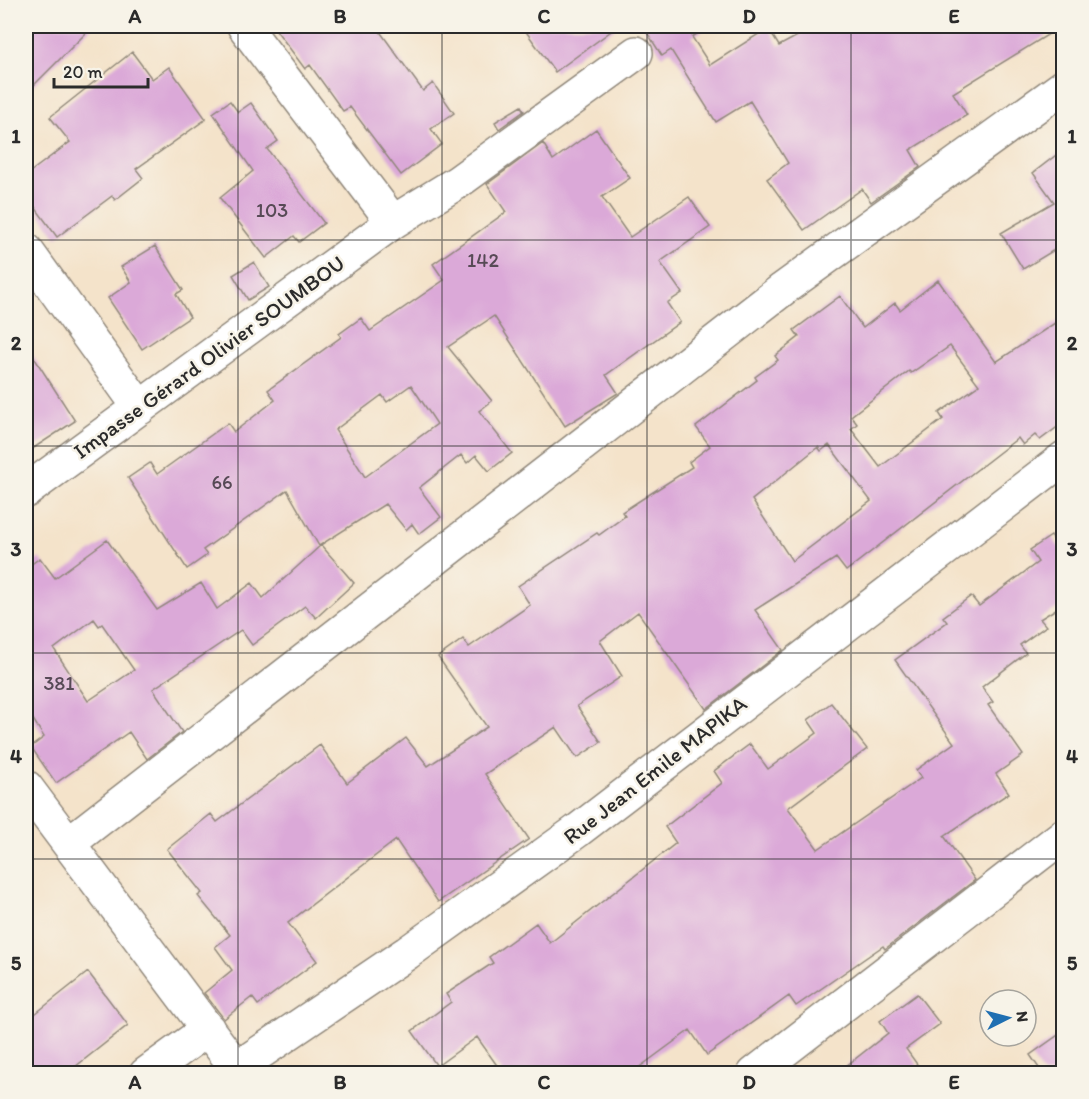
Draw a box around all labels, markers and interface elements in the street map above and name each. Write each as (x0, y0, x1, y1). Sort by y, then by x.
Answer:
text: A (128, 4, 142, 28)
text: B (334, 4, 347, 28)
text: C (538, 4, 551, 28)
text: D (742, 4, 756, 28)
text: E (948, 4, 960, 28)
scale bar (54, 51, 148, 89)
text: 20 m (63, 61, 103, 83)
text: 1 (11, 124, 21, 148)
text: 1 (1067, 124, 1077, 148)
house number: 103 (256, 198, 288, 222)
house number: 142 (467, 248, 499, 272)
street label: Impasse Gérard Olivier SOUMBOU (68, 249, 350, 465)
text: 2 (11, 331, 22, 355)
text: 2 (1067, 331, 1078, 355)
house number: 66 (211, 470, 233, 494)
text: 3 (11, 537, 22, 561)
text: 3 (1067, 537, 1078, 561)
house number: 381 (43, 671, 75, 695)
street label: Rue Jean Emile MAPIKA (558, 690, 752, 850)
text: 4 (10, 744, 22, 768)
text: 4 (1066, 744, 1078, 768)
text: 5 (11, 951, 22, 975)
text: 5 (1067, 951, 1078, 975)
north arrow (978, 988, 1038, 1048)
text: N (1012, 1010, 1032, 1023)
text: A (128, 1070, 142, 1094)
text: B (334, 1070, 347, 1094)
text: C (538, 1070, 551, 1094)
text: D (742, 1070, 756, 1094)
text: E (948, 1070, 960, 1094)

